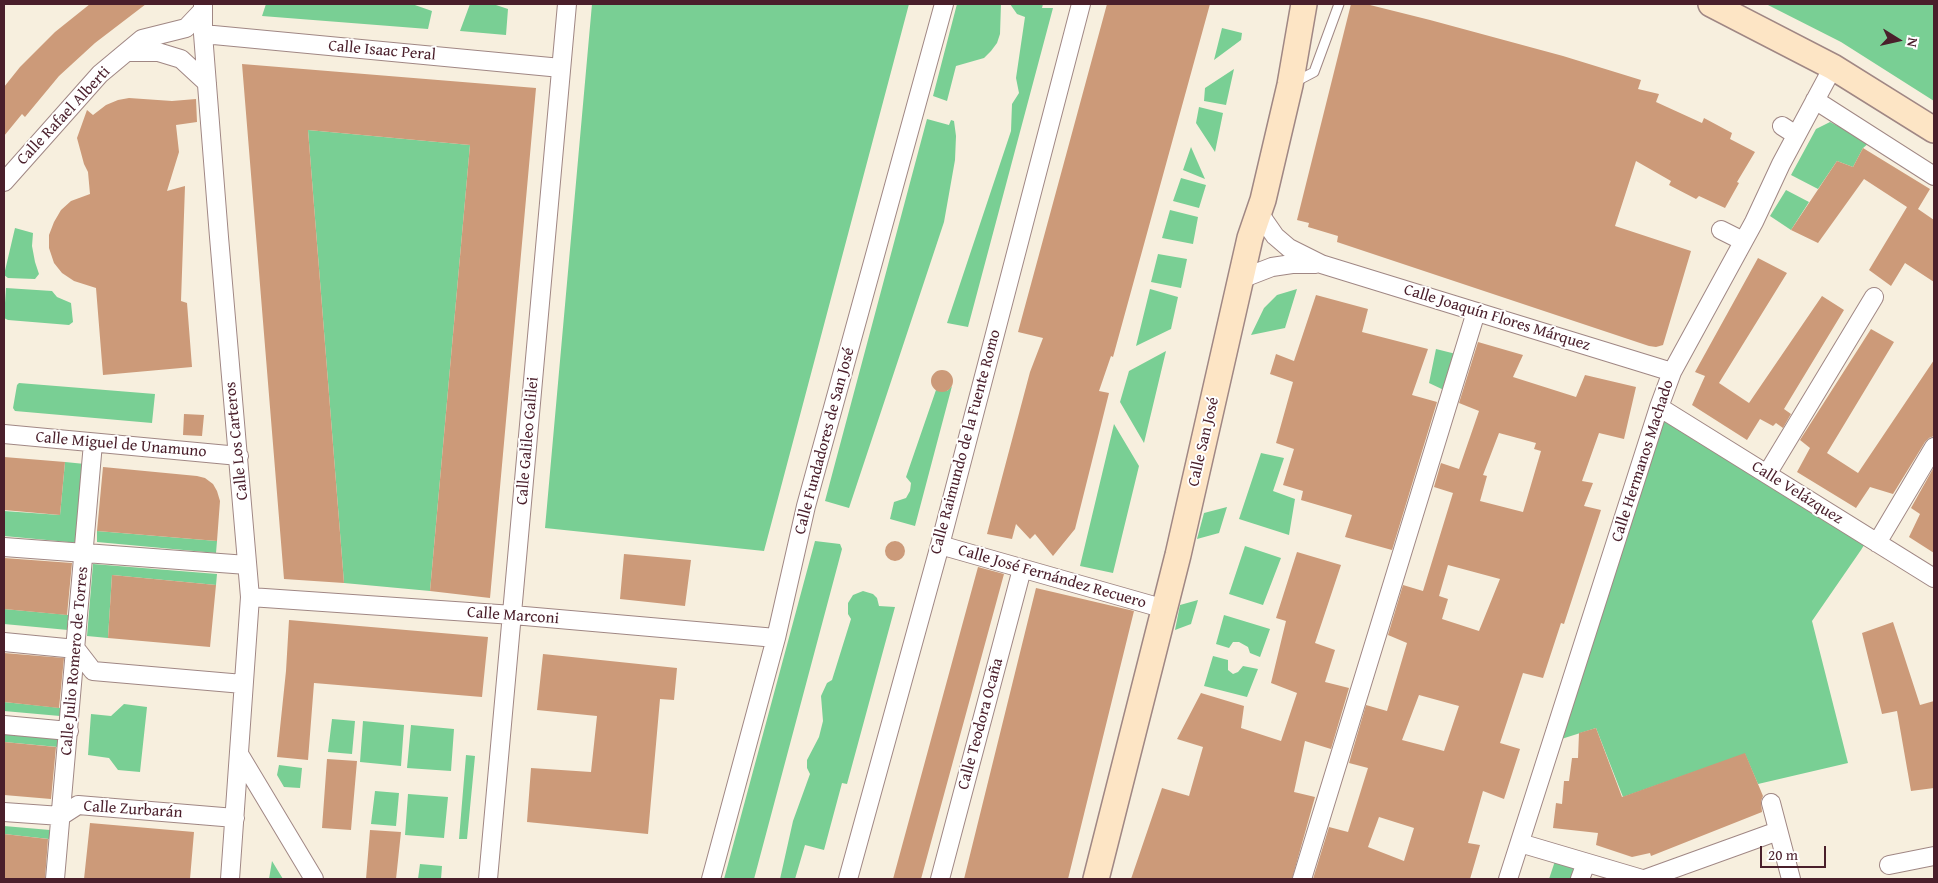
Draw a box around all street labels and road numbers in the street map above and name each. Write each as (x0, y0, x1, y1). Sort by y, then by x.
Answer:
street label: Calle Isaac Peral (327, 37, 437, 65)
street label: Calle Rafael Alberti (13, 63, 115, 169)
street label: Calle Joaquín Flores Márquez (1401, 280, 1593, 356)
street label: Calle Raimundo de la Fuente Romo (927, 328, 1005, 556)
street label: Calle Fundadores de San José (791, 345, 859, 537)
street label: Calle Galileo Galilei (513, 376, 543, 506)
street label: Calle Hermanos Machado (1608, 377, 1678, 545)
street label: Calle Los Carteros (221, 381, 253, 501)
street label: Calle San José (1184, 395, 1224, 489)
street label: Calle Miguel de Unamuno (35, 428, 207, 462)
street label: Calle Velázquez (1748, 457, 1846, 529)
street label: Calle José Fernández Recuero (956, 541, 1148, 613)
street label: Calle Julio Romero de Torres (57, 566, 93, 756)
street label: Calle Marconi (466, 603, 560, 629)
street label: Calle Teodora Ocaña (954, 656, 1008, 792)
street label: Calle Zurbarán (83, 797, 183, 823)

